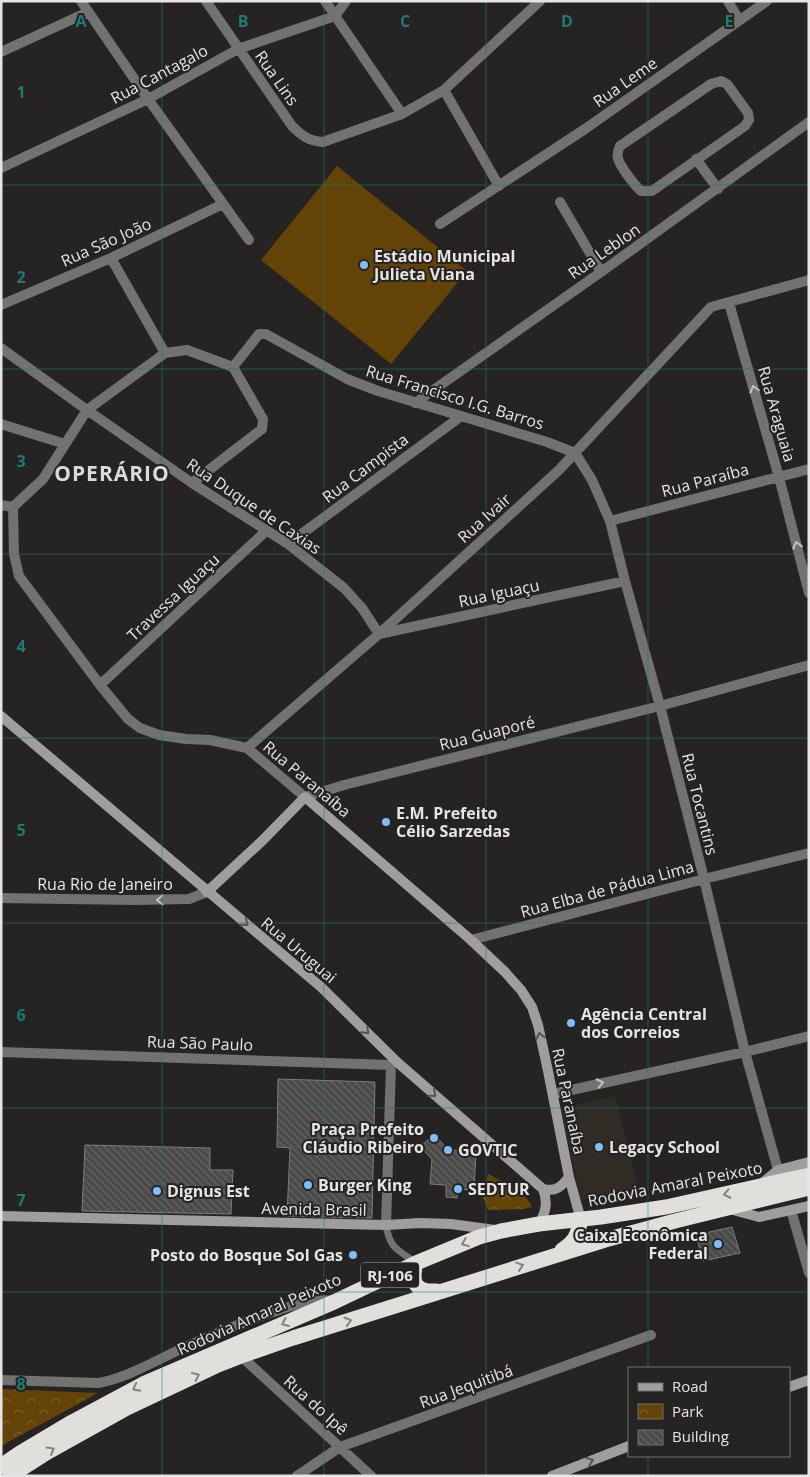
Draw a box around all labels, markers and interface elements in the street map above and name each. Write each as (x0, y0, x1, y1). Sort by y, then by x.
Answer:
text: A (75, 10, 87, 32)
text: B (238, 10, 248, 32)
text: C (400, 10, 410, 32)
text: D (561, 10, 573, 32)
text: E (725, 10, 734, 32)
street label: Rua Cantagalo (106, 39, 212, 109)
street label: Rua Lins (250, 46, 304, 110)
street label: Rua Leme (588, 52, 662, 112)
text: 1 (16, 81, 26, 103)
street label: Rua São João (57, 212, 155, 272)
street label: Rua Leblon (564, 218, 644, 284)
place label: Estádio Municipal Julieta Viana (372, 245, 515, 285)
marker: Estádio Municipal Julieta Viana (358, 259, 370, 271)
text: 2 (16, 266, 26, 288)
street label: Rua Francisco I.G. Barros (363, 359, 547, 435)
street label: Rua Araguaia (753, 364, 801, 464)
one-way arrow (749, 385, 759, 393)
street label: Rua Campista (317, 428, 413, 508)
text: 3 (16, 450, 26, 472)
street label: Rua Duque de Caxias (182, 453, 326, 559)
street label: Rua Paraíba (659, 458, 751, 502)
district label: OPERÁRIO (54, 459, 170, 487)
street label: Rua Ivair (453, 488, 516, 548)
one-way arrow (792, 542, 802, 550)
street label: Travessa Iguaçu (122, 548, 224, 646)
street label: Rua Iguaçu (457, 574, 541, 612)
text: 4 (16, 635, 26, 657)
street label: Rua Guaporé (437, 710, 537, 756)
street label: Rua Paranaíba (259, 736, 355, 822)
street label: Rua Tocantins (677, 751, 723, 857)
place label: E.M. Prefeito Célio Sarzedas (396, 802, 510, 842)
marker: E.M. Prefeito Célio Sarzedas (380, 816, 392, 828)
text: 5 (16, 819, 26, 841)
street label: Rua Elba de Pádua Lima (518, 855, 696, 923)
street label: Rua Rio de Janeiro (37, 873, 173, 895)
one-way arrow (156, 894, 164, 905)
street label: Rua Uruguai (257, 912, 341, 988)
one-way arrow (239, 917, 248, 926)
place label: Agência Central dos Correios (581, 1003, 707, 1043)
text: 6 (16, 1004, 26, 1026)
marker: Agência Central dos Correios (565, 1017, 577, 1029)
one-way arrow (360, 1025, 369, 1034)
street label: Rua São Paulo (147, 1030, 253, 1056)
one-way arrow (535, 1031, 546, 1040)
street label: Rua Paranaíba (547, 1046, 591, 1156)
one-way arrow (596, 1078, 605, 1089)
one-way arrow (428, 1088, 437, 1097)
place label: Praça Prefeito Cláudio Ribeiro (303, 1118, 424, 1158)
marker: Praça Prefeito Cláudio Ribeiro (428, 1132, 440, 1144)
place label: Legacy School (609, 1136, 720, 1158)
place label: GOVTIC (458, 1139, 517, 1161)
marker: Legacy School (593, 1141, 605, 1153)
marker: GOVTIC (442, 1144, 454, 1156)
street label: Rodovia Amaral Peixoto (586, 1156, 764, 1212)
place label: Burger King (318, 1174, 412, 1196)
place label: SEDTUR (468, 1178, 530, 1200)
marker: Burger King (302, 1179, 314, 1191)
place label: Dignus Est (167, 1180, 250, 1202)
marker: SEDTUR (452, 1183, 464, 1195)
marker: Dignus Est (151, 1185, 163, 1197)
one-way arrow (723, 1188, 732, 1198)
text: 7 (16, 1189, 26, 1211)
street label: Avenida Brasil (261, 1197, 367, 1221)
place label: Caixa Econômica Federal (574, 1224, 708, 1264)
one-way arrow (461, 1236, 470, 1247)
marker: Caixa Econômica Federal (712, 1238, 724, 1250)
place label: Posto do Bosque Sol Gas (150, 1244, 343, 1266)
marker: Posto do Bosque Sol Gas (347, 1249, 359, 1261)
road number: RJ-106 (361, 1262, 419, 1288)
one-way arrow (515, 1262, 524, 1272)
street label: Rodovia Amaral Peixoto (173, 1268, 345, 1360)
one-way arrow (344, 1316, 352, 1326)
one-way arrow (281, 1317, 290, 1328)
street label: Rua Jequitibá (416, 1359, 516, 1413)
legend (628, 1367, 790, 1457)
street label: Rua do Ipê (279, 1370, 353, 1440)
one-way arrow (191, 1372, 200, 1382)
text: 8 (16, 1373, 26, 1395)
text: Road (672, 1376, 708, 1396)
one-way arrow (132, 1382, 141, 1392)
text: Park (672, 1401, 703, 1421)
text: Building (672, 1426, 729, 1446)
one-way arrow (46, 1446, 55, 1456)
one-way arrow (585, 1457, 594, 1467)

